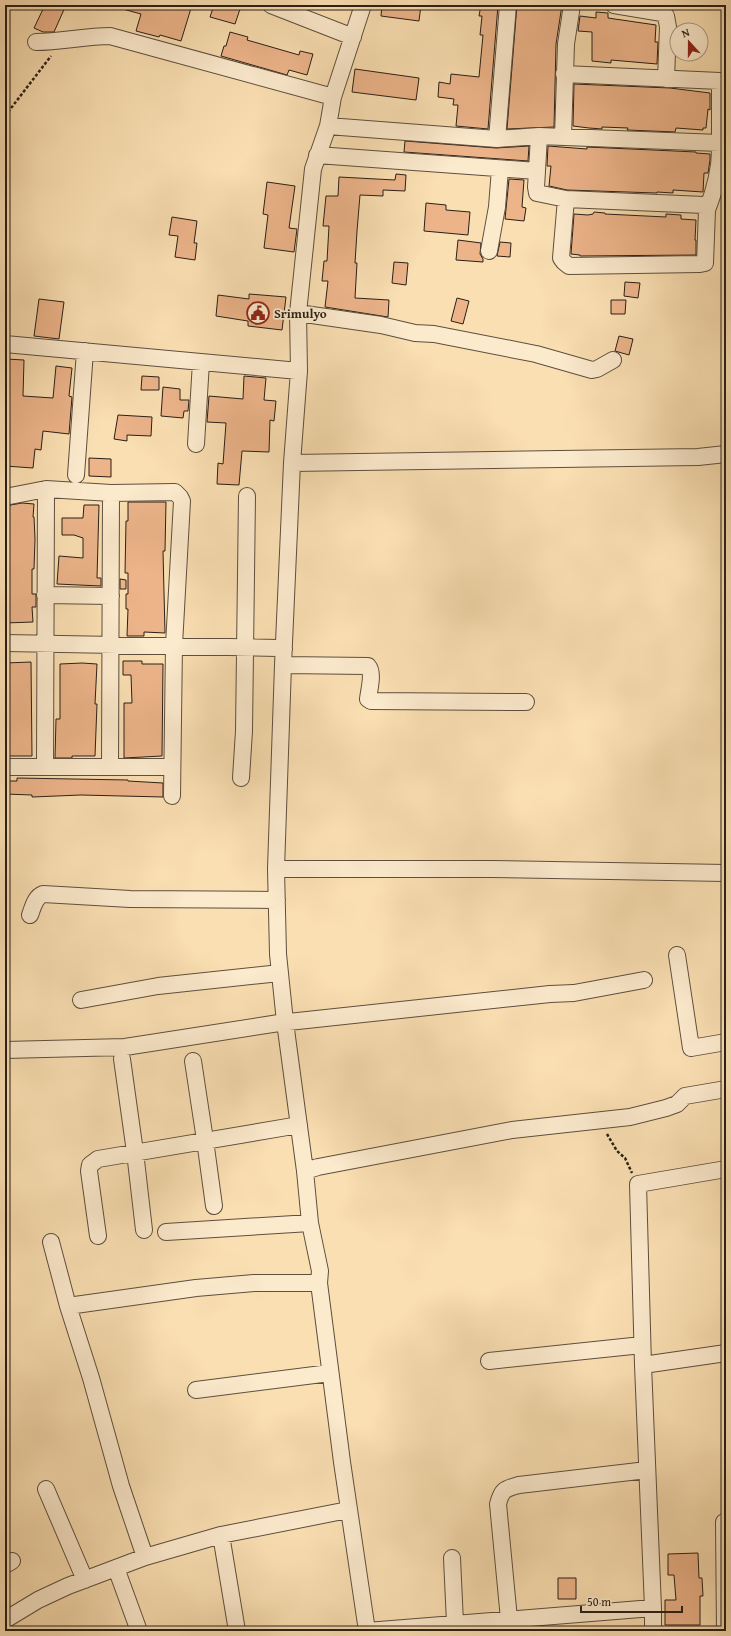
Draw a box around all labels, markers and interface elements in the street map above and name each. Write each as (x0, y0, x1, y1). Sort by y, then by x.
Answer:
north arrow (669, 22, 709, 62)
text: N (679, 24, 692, 41)
public building icon: Srimulyo (245, 300, 271, 326)
place label: Srimulyo (274, 304, 327, 323)
scale bar (581, 1588, 682, 1614)
text: 50 m (587, 1593, 611, 1610)

